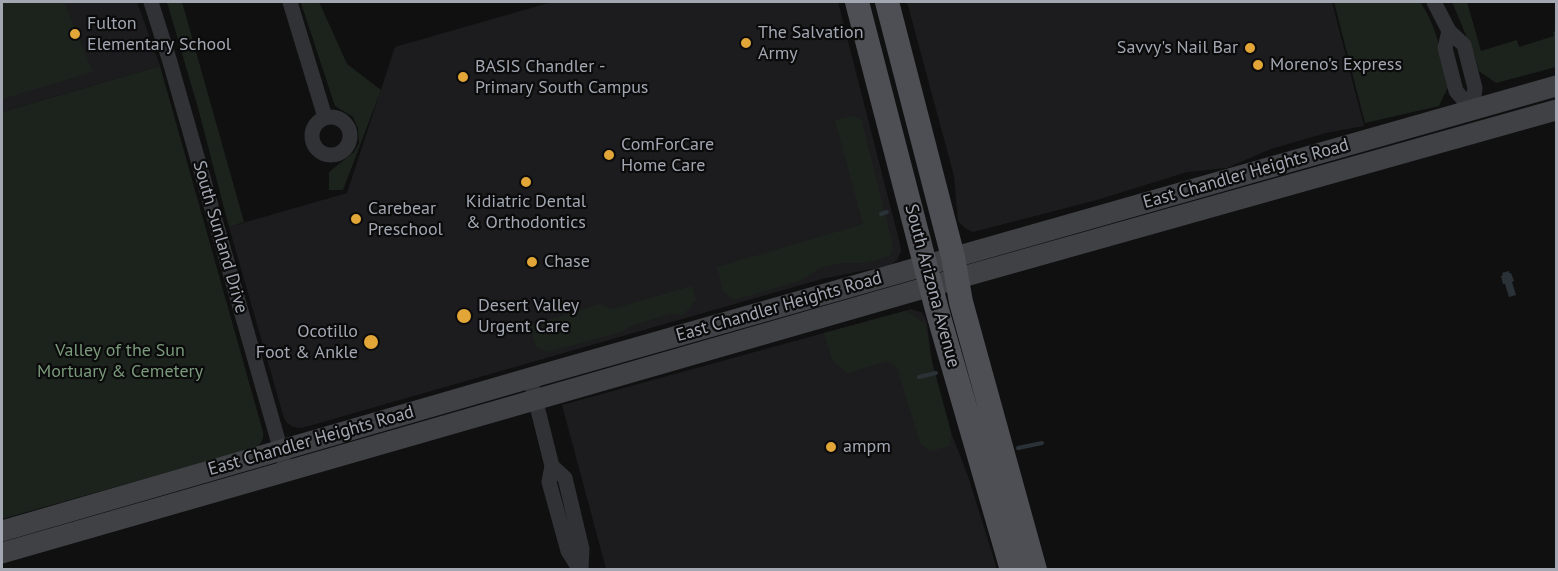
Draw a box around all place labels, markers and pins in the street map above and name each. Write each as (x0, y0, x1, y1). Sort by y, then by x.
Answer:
place label: Fulton Elementary School (87, 13, 231, 56)
place label: The Salvation Army (758, 22, 864, 64)
marker: Fulton Elementary School (68, 27, 82, 41)
marker: The Salvation Army (739, 36, 753, 50)
place label: Savvy's Nail Bar (1117, 37, 1238, 59)
marker: Savvy's Nail Bar (1243, 41, 1257, 55)
place label: Moreno's Express (1270, 54, 1402, 76)
place label: BASIS Chandler - Primary South Campus (475, 56, 648, 98)
marker: Moreno's Express (1251, 58, 1265, 72)
marker: BASIS Chandler - Primary South Campus (456, 70, 470, 84)
place label: ComForCare Home Care (621, 134, 714, 176)
marker: ComForCare Home Care (602, 148, 616, 162)
marker: Kidiatric Dental & Orthodontics (519, 175, 533, 189)
place label: Kidiatric Dental & Orthodontics (466, 191, 586, 234)
place label: Carebear Preschool (368, 198, 443, 240)
marker: Carebear Preschool (349, 212, 363, 226)
place label: Chase (544, 251, 590, 273)
marker: Chase (525, 255, 539, 269)
place label: Desert Valley Urgent Care (478, 295, 579, 338)
marker: Desert Valley Urgent Care (455, 307, 473, 325)
place label: Ocotillo Foot & Ankle (256, 321, 358, 364)
marker: Ocotillo Foot & Ankle (362, 333, 380, 351)
place label: ampm (843, 436, 891, 458)
marker: ampm (824, 440, 838, 454)

